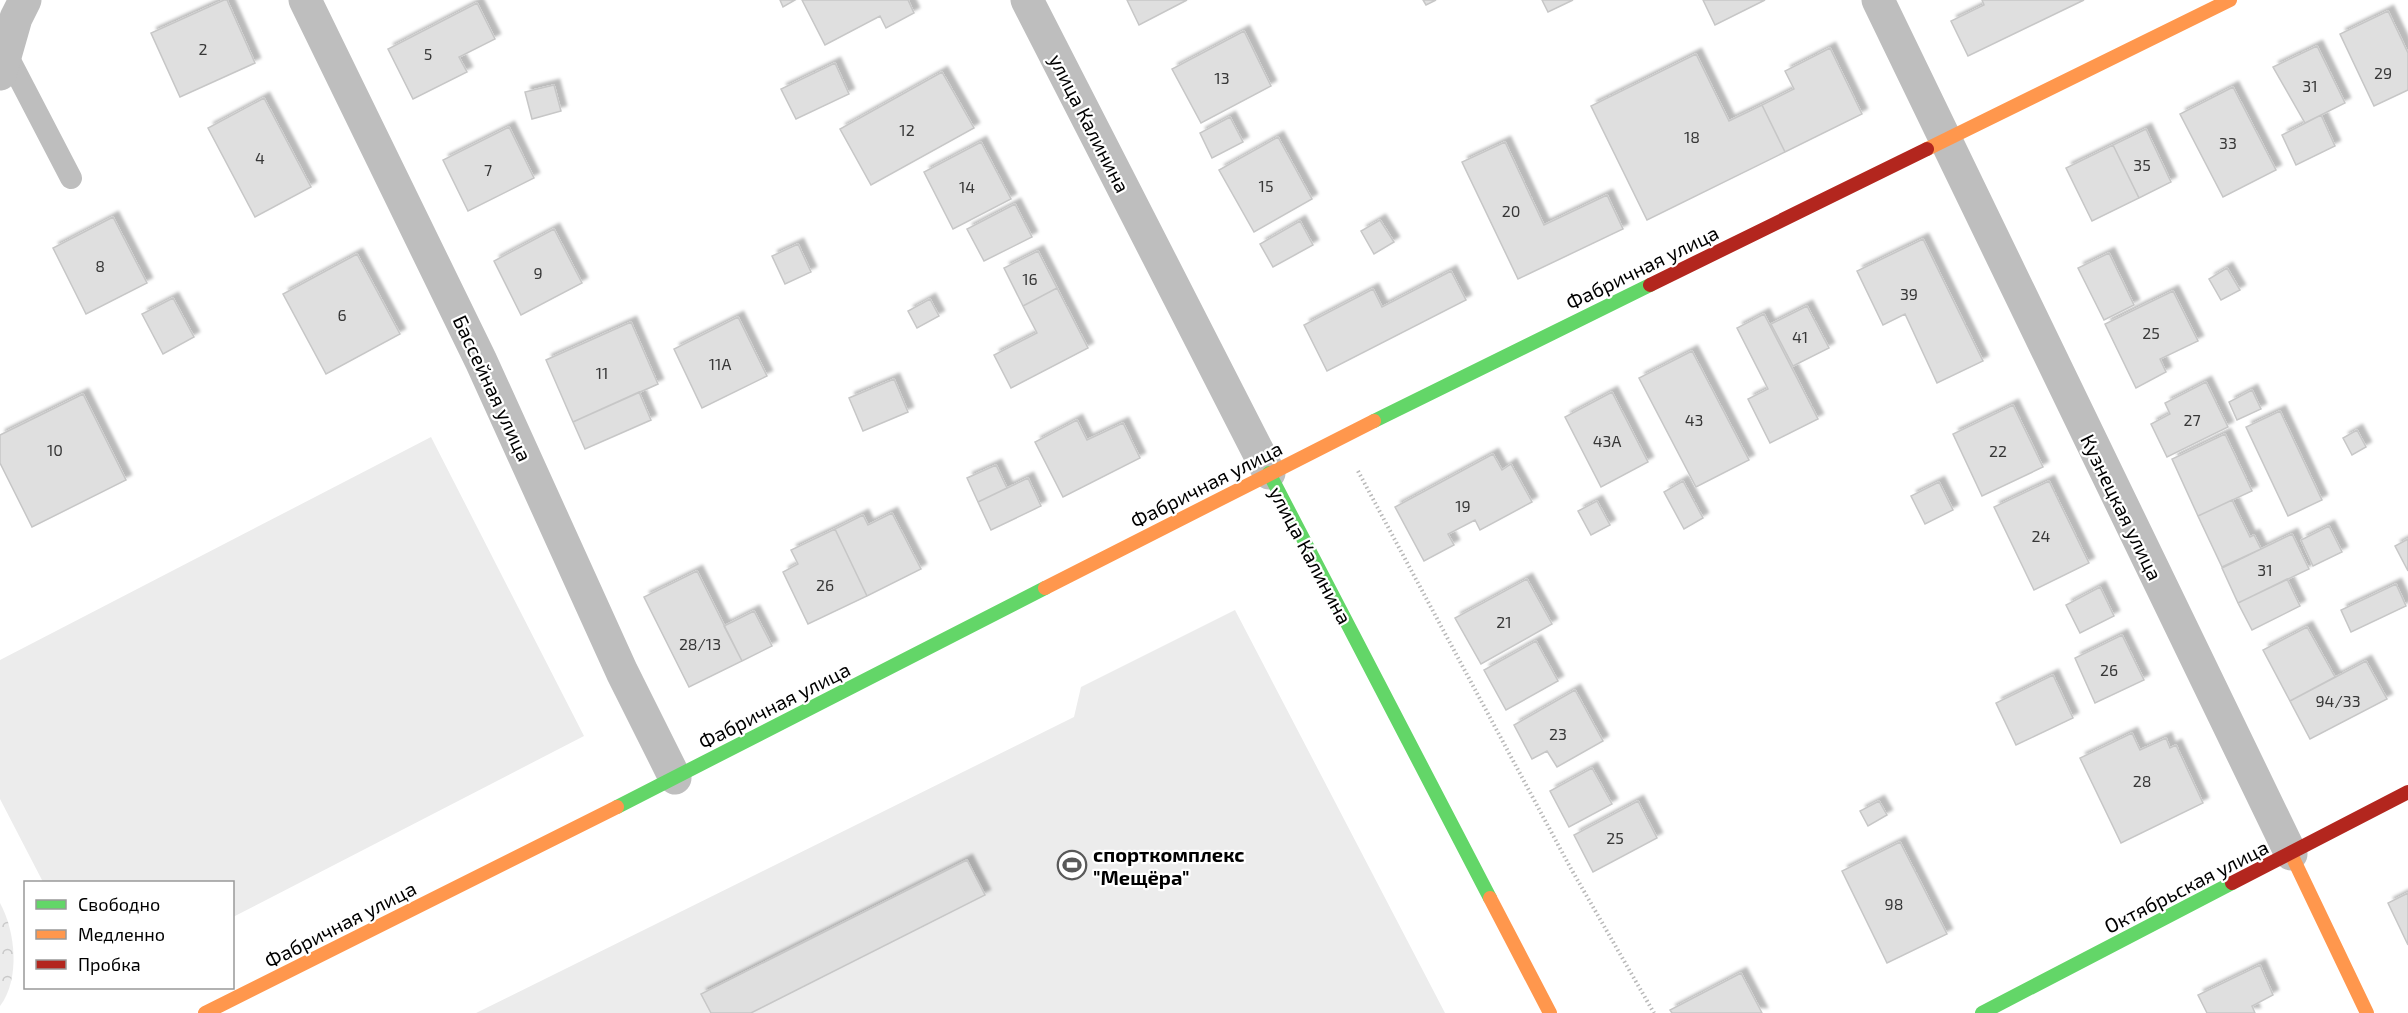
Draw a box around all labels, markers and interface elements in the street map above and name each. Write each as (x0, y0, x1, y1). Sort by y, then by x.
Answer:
house number: 2 (199, 39, 208, 58)
house number: 5 (424, 44, 432, 63)
street label: улица Калинина (1044, 50, 1135, 197)
house number: 29 (2374, 63, 2392, 82)
house number: 13 (1214, 68, 1230, 87)
house number: 31 (2302, 76, 2318, 95)
house number: 12 (899, 120, 915, 139)
house number: 18 (1684, 127, 1700, 146)
house number: 33 (2219, 133, 2237, 152)
house number: 4 (255, 148, 265, 167)
house number: 35 (2133, 155, 2151, 174)
house number: 7 (484, 160, 492, 179)
house number: 15 (1259, 176, 1273, 195)
house number: 14 (959, 177, 975, 196)
house number: 20 (1502, 201, 1520, 220)
street label: Фабричная улица (1562, 220, 1723, 315)
house number: 8 (95, 256, 105, 275)
house number: 9 (533, 263, 543, 282)
house number: 16 (1022, 269, 1038, 288)
house number: 39 (1900, 284, 1918, 303)
house number: 6 (337, 305, 347, 324)
street label: Бассейная улица (448, 311, 537, 465)
house number: 25 (2142, 323, 2160, 342)
house number: 41 (1792, 327, 1808, 346)
house number: 11А (709, 354, 731, 373)
house number: 11 (596, 363, 608, 382)
house number: 43 (1685, 410, 1703, 429)
house number: 27 (2183, 410, 2201, 429)
street label: Кузнецкая улица (2075, 430, 2168, 584)
house number: 43А (1593, 431, 1621, 450)
street label: Фабричная улица (1126, 435, 1286, 533)
house number: 10 (47, 440, 63, 459)
house number: 22 (1989, 441, 2007, 460)
street label: улица Калинина (1264, 482, 1357, 628)
house number: 19 (1455, 496, 1471, 515)
house number: 24 (2032, 526, 2051, 545)
house number: 31 (2257, 560, 2273, 579)
house number: 26 (816, 575, 834, 594)
house number: 21 (1496, 612, 1512, 631)
house number: 28/13 (679, 634, 721, 653)
street label: Фабричная улица (694, 656, 854, 754)
house number: 26 (2100, 660, 2118, 679)
house number: 94/33 (2315, 691, 2361, 710)
house number: 23 (1549, 724, 1567, 743)
house number: 28 (2133, 771, 2151, 790)
house number: 25 (1606, 828, 1624, 847)
street label: Октябрьская улица (2100, 834, 2273, 939)
place label: спорткомплекс "Мещёра" (1093, 842, 1245, 889)
sports icon: спорткомплекс "Мещёра" (1056, 849, 1088, 881)
street label: Фабричная улица (260, 875, 420, 973)
legend (24, 881, 234, 989)
text: Свободно (78, 893, 160, 915)
house number: 98 (1885, 894, 1903, 913)
text: Медленно (78, 923, 165, 945)
text: Пробка (78, 953, 141, 975)

